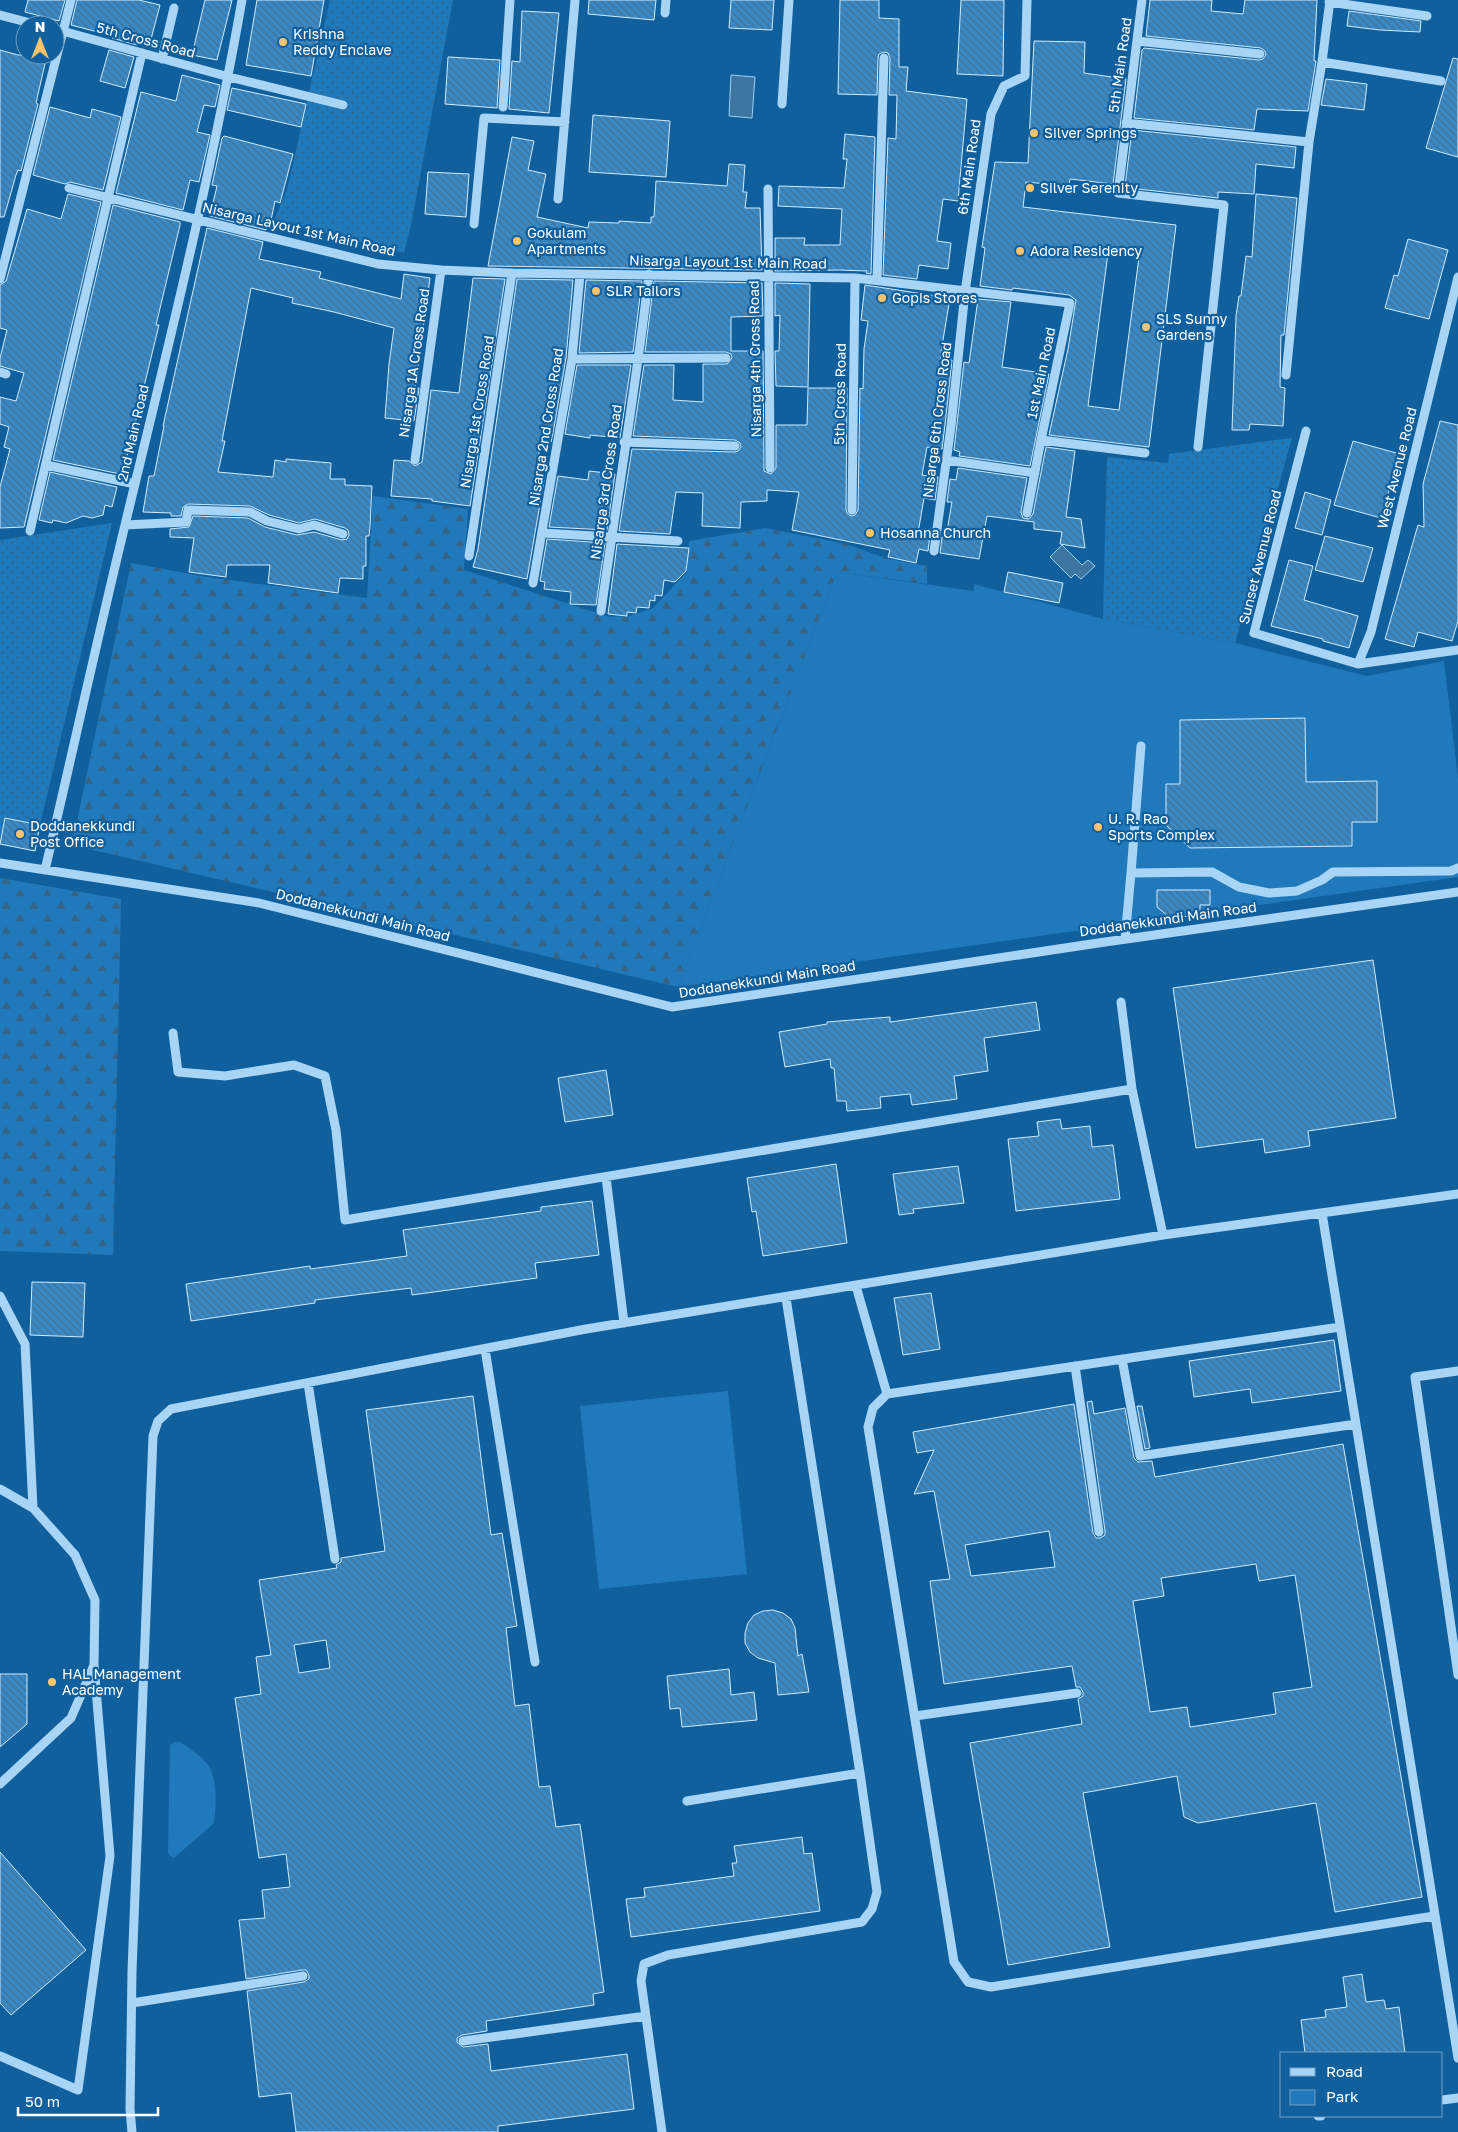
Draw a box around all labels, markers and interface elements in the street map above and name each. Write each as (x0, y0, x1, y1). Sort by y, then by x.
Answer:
north arrow (15, 15, 65, 65)
street label: 5th Main Road (1104, 16, 1135, 114)
text: N (35, 18, 45, 35)
street label: 5th Cross Road (95, 18, 197, 61)
place label: Krishna Reddy Enclave (293, 25, 392, 58)
marker: Krishna Reddy Enclave (277, 36, 289, 48)
street label: 6th Main Road (953, 118, 984, 216)
place label: Silver Springs (1044, 124, 1137, 141)
marker: Silver Springs (1028, 127, 1040, 139)
place label: Silver Serenity (1040, 179, 1138, 196)
marker: Silver Serenity (1024, 182, 1036, 194)
street label: Nisarga Layout 1st Main Road (201, 198, 397, 259)
place label: Gokulam Apartments (527, 224, 606, 257)
marker: Gokulam Apartments (511, 235, 523, 247)
place label: Adora Residency (1030, 242, 1142, 259)
marker: Adora Residency (1014, 245, 1026, 257)
street label: Nisarga Layout 1st Main Road (629, 251, 827, 272)
street label: Nisarga 4th Cross Road (745, 280, 764, 438)
place label: SLR Tailors (606, 282, 681, 299)
marker: SLR Tailors (590, 285, 602, 297)
street label: Nisarga 1A Cross Road (395, 287, 432, 439)
place label: Gopis Stores (892, 289, 977, 306)
marker: Gopis Stores (876, 292, 888, 304)
place label: SLS Sunny Gardens (1156, 310, 1227, 343)
marker: SLS Sunny Gardens (1140, 321, 1152, 333)
street label: 1st Main Road (1022, 325, 1059, 420)
street label: Nisarga 1st Cross Road (456, 334, 497, 489)
street label: Nisarga 6th Cross Road (918, 341, 955, 499)
street label: 5th Cross Road (830, 343, 849, 445)
street label: Nisarga 2nd Cross Road (525, 347, 566, 507)
street label: 2nd Main Road (113, 383, 152, 483)
street label: Nisarga 3rd Cross Road (586, 403, 625, 561)
street label: West Avenue Road (1373, 405, 1420, 530)
street label: Sunset Avenue Road (1235, 488, 1284, 626)
place label: Hosanna Church (880, 524, 991, 541)
marker: Hosanna Church (864, 527, 876, 539)
place label: U. R. Rao Sports Complex (1108, 810, 1215, 843)
place label: Doddanekkundi Post Office (30, 817, 135, 850)
marker: U. R. Rao Sports Complex (1092, 821, 1104, 833)
marker: Doddanekkundi Post Office (14, 828, 26, 840)
street label: Doddanekkundi Main Road (274, 885, 452, 944)
street label: Doddanekkundi Main Road (1078, 898, 1258, 939)
street label: Doddanekkundi Main Road (677, 956, 857, 1001)
place label: HAL Management Academy (62, 1665, 181, 1698)
marker: HAL Management Academy (46, 1676, 58, 1688)
legend (1280, 2052, 1443, 2117)
text: Road (1326, 2062, 1363, 2080)
scale bar (18, 2084, 158, 2116)
text: Park (1326, 2087, 1359, 2105)
text: 50 m (25, 2092, 60, 2110)

